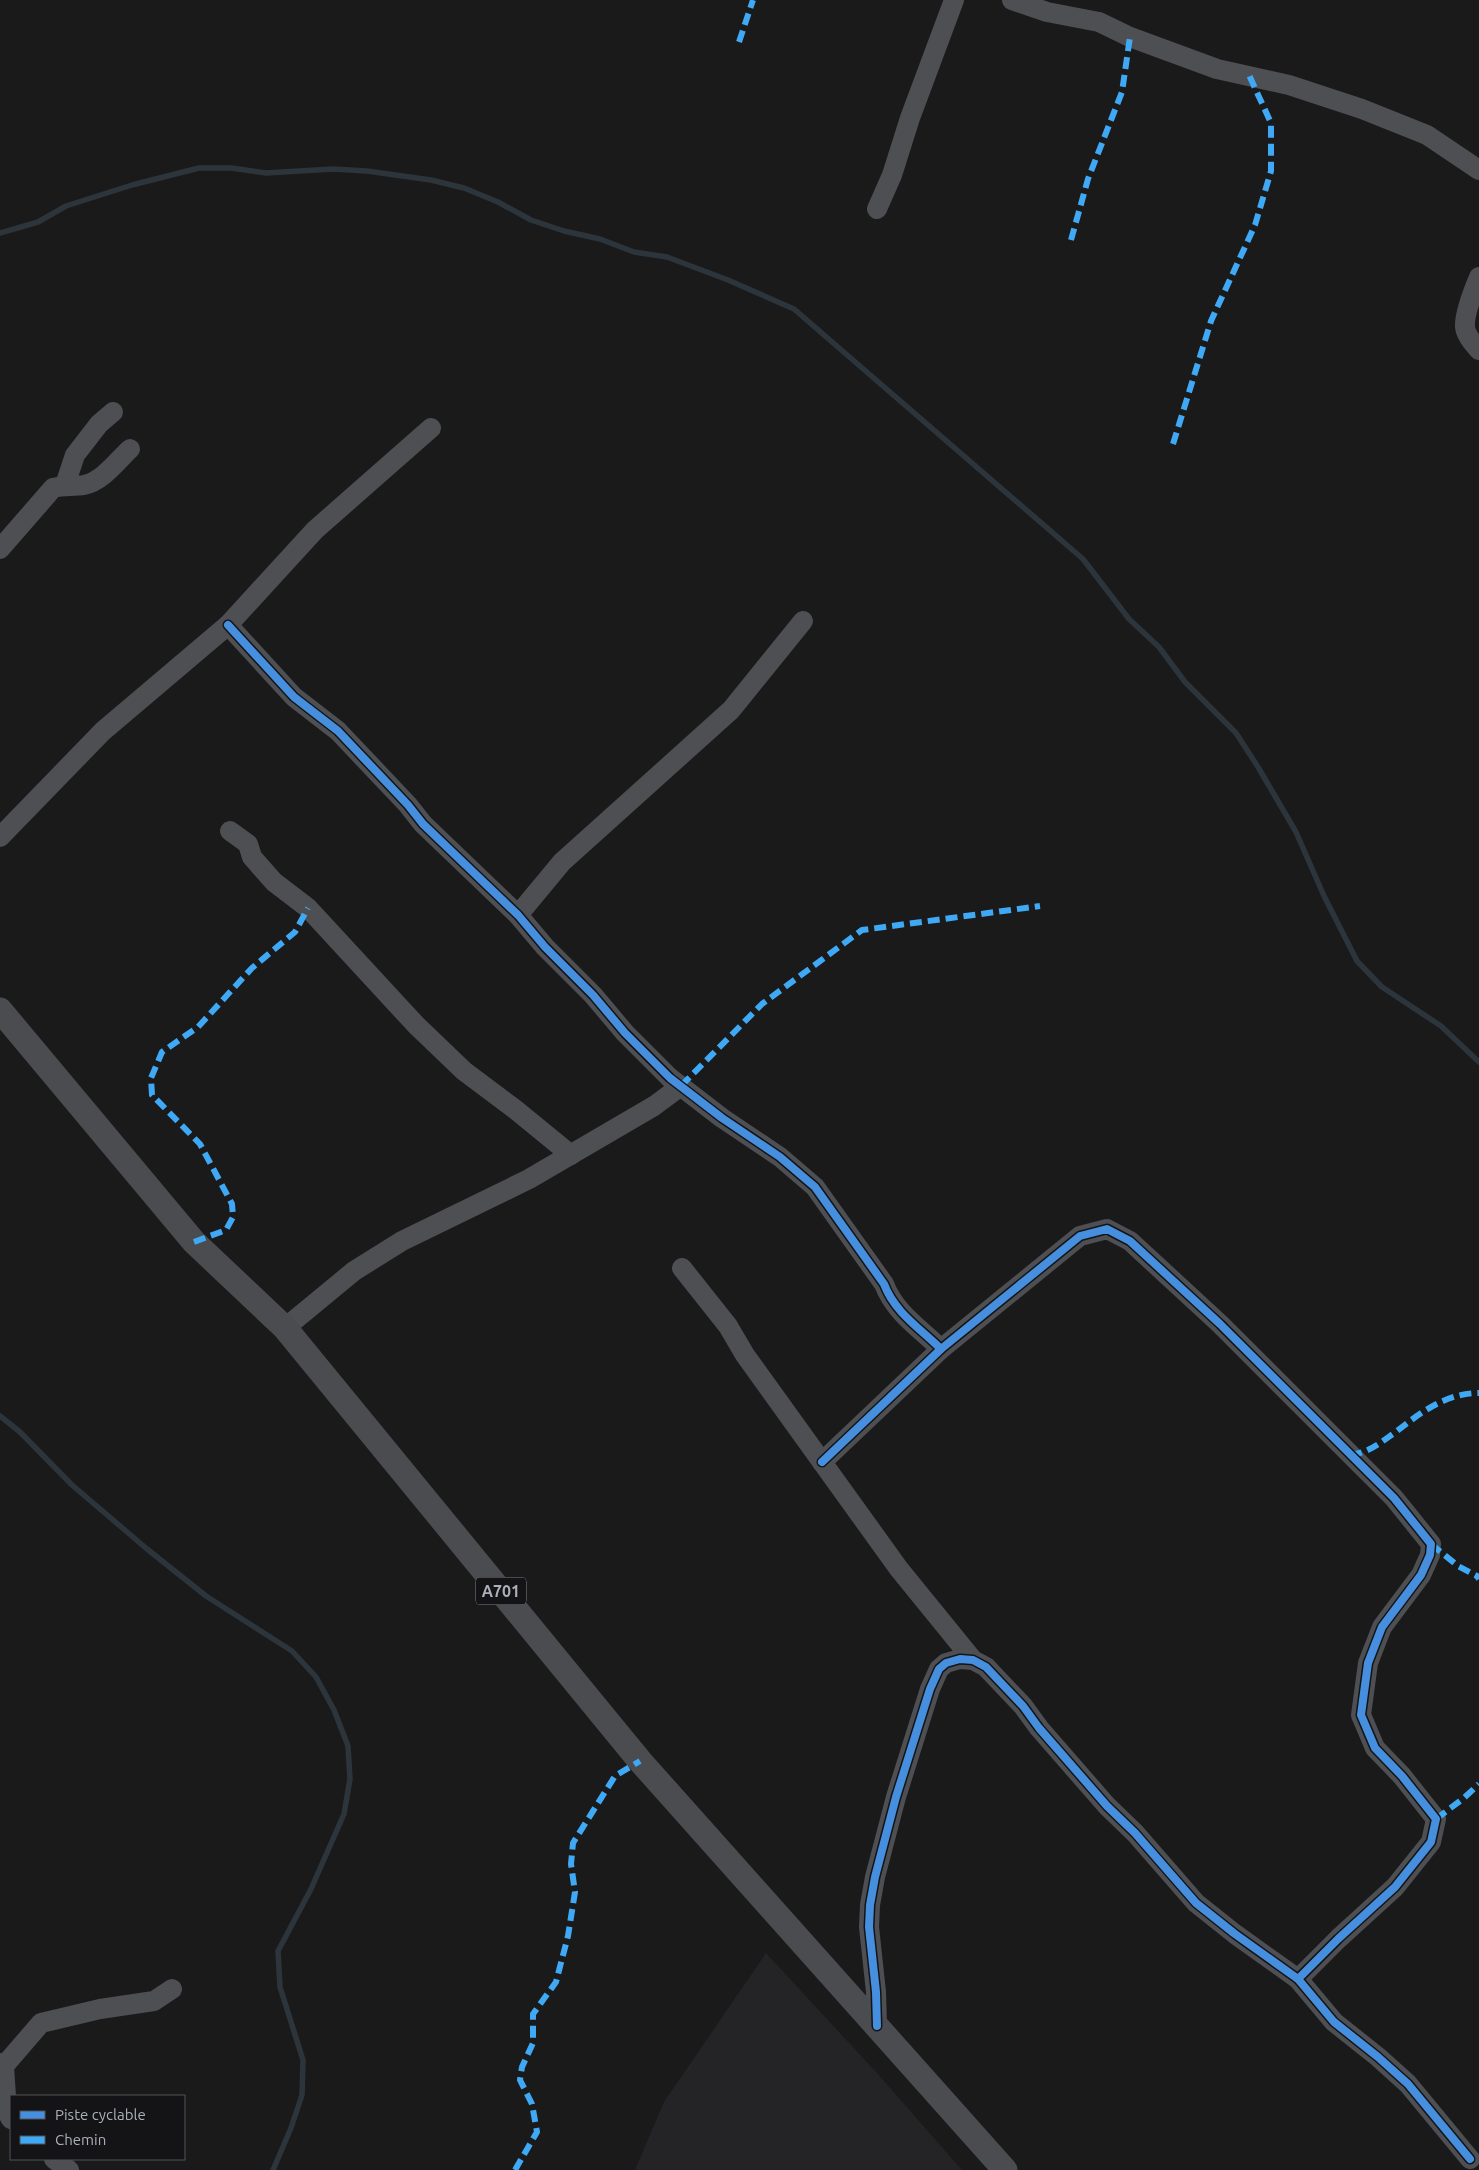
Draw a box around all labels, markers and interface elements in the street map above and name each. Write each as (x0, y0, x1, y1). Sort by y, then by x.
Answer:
road number: A701 (476, 1578, 526, 1604)
legend (10, 2095, 185, 2160)
text: Piste cyclable (55, 2106, 146, 2123)
text: Chemin (55, 2131, 106, 2148)

